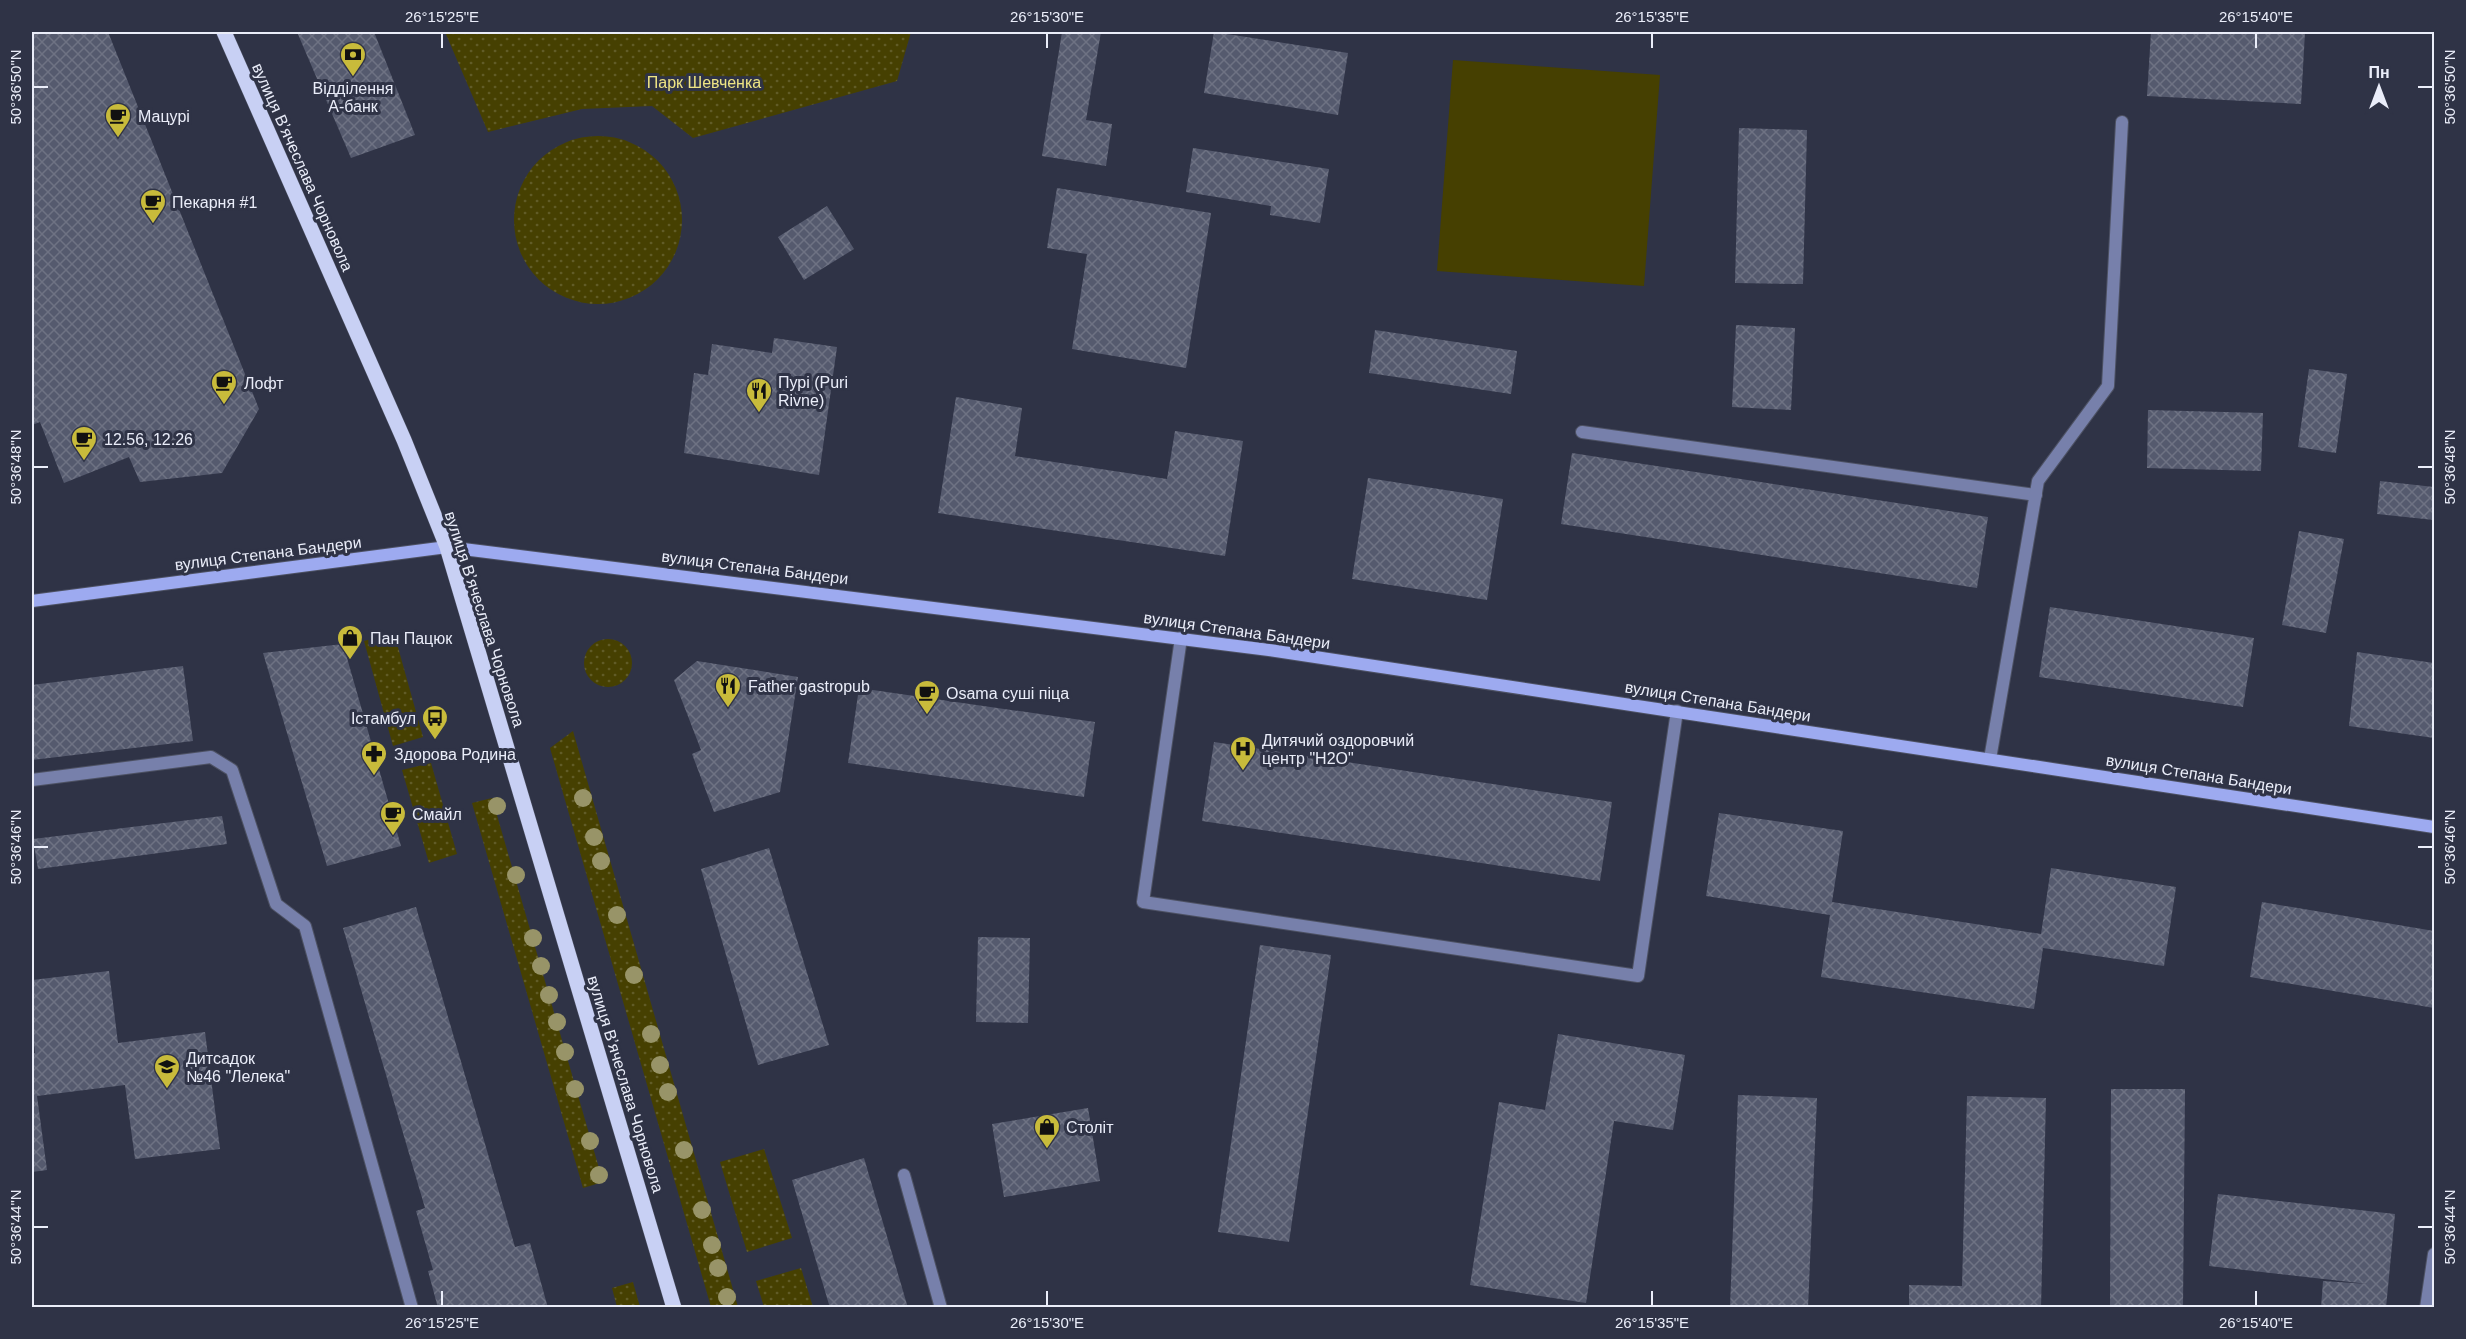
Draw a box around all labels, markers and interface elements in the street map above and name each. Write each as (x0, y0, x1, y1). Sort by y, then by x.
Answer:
text: 26°15'25"E (405, 8, 479, 25)
text: 26°15'30"E (1010, 8, 1084, 25)
text: 26°15'35"E (1615, 8, 1689, 25)
text: 26°15'40"E (2219, 8, 2293, 25)
bank icon: Відділення А-банк (338, 40, 368, 78)
text: 50°36'50"N (7, 49, 24, 125)
text: 50°36'50"N (2441, 49, 2458, 125)
north arrow (2349, 57, 2409, 117)
street label: вулиця Вʼячеслава Чорновола (249, 61, 356, 274)
text: Пн (2368, 64, 2390, 81)
park label: Парк Шевченка (647, 74, 761, 91)
place label: Відділення А-банк (312, 80, 394, 115)
cafe icon: Мацурі (103, 101, 133, 139)
place label: Мацурі (138, 108, 190, 125)
cafe icon: Пекарня #1 (138, 187, 168, 225)
place label: Пекарня #1 (172, 194, 257, 211)
cafe icon: Лофт (209, 368, 239, 406)
place label: Пурі (Puri Rivne) (778, 374, 848, 409)
place label: Лофт (244, 375, 284, 392)
restaurant icon: Пурі (Puri Rivne) (744, 376, 774, 414)
cafe icon: 12.56, 12.26 (69, 424, 99, 462)
text: 50°36'48"N (7, 429, 24, 505)
text: 50°36'48"N (2441, 429, 2458, 505)
place label: 12.56, 12.26 (104, 431, 193, 448)
street label: вулиця Вʼячеслава Чорновола (442, 509, 528, 729)
street label: вулиця Степана Бандери (174, 534, 362, 573)
street label: вулиця Степана Бандери (661, 548, 849, 587)
street label: вулиця Степана Бандери (1143, 609, 1331, 652)
shop icon: Пан Пацюк (335, 623, 365, 661)
place label: Пан Пацюк (370, 630, 453, 647)
restaurant icon: Father gastropub (713, 671, 743, 709)
place label: Father gastropub (748, 678, 870, 695)
cafe icon: Osama суші піца (912, 678, 942, 716)
street label: вулиця Степана Бандери (1624, 678, 1812, 725)
place label: Osama суші піца (946, 685, 1069, 702)
bus stop icon: Істамбул (420, 703, 450, 741)
place label: Істамбул (351, 710, 416, 727)
place label: Дитячий оздоровчий центр "H2O" (1262, 732, 1414, 767)
hospital icon: Дитячий оздоровчий центр "H2O" (1228, 734, 1258, 772)
pharmacy icon: Здорова Родина (359, 739, 389, 777)
place label: Здорова Родина (394, 746, 516, 763)
street label: вулиця Степана Бандери (2105, 751, 2293, 798)
cafe icon: Смайл (378, 799, 408, 837)
place label: Смайл (412, 806, 462, 823)
text: 50°36'46"N (7, 809, 24, 885)
text: 50°36'46"N (2441, 809, 2458, 885)
street label: вулиця Вʼячеслава Чорновола (584, 974, 667, 1195)
place label: Дитсадок №46 "Лелека" (186, 1050, 290, 1085)
school or university icon: Дитсадок №46 "Лелека" (152, 1052, 182, 1090)
shop icon: Століт (1032, 1112, 1062, 1150)
place label: Століт (1066, 1119, 1114, 1136)
text: 50°36'44"N (7, 1189, 24, 1265)
text: 50°36'44"N (2441, 1189, 2458, 1265)
text: 26°15'25"E (405, 1314, 479, 1331)
text: 26°15'30"E (1010, 1314, 1084, 1331)
text: 26°15'35"E (1615, 1314, 1689, 1331)
text: 26°15'40"E (2219, 1314, 2293, 1331)

